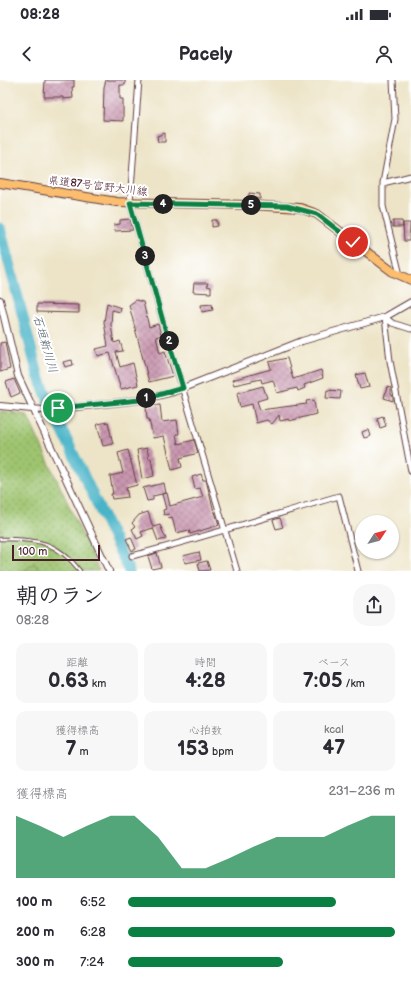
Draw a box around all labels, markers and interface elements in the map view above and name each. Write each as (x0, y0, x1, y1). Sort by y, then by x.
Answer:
text: 08:28 (20, 5, 60, 24)
icon: back (16, 43, 38, 65)
icon: person (373, 43, 395, 65)
text: Pacely (179, 44, 232, 65)
street label: 県道87号富野大川線 (48, 173, 148, 199)
pin: 4 (153, 194, 173, 214)
pin: 5 (241, 195, 261, 215)
text: 4 (160, 197, 166, 210)
text: 5 (248, 198, 254, 211)
pin (336, 225, 370, 259)
icon: check (342, 231, 364, 253)
pin: 3 (135, 246, 155, 266)
text: 3 (142, 249, 148, 262)
water label: 石垣新川川 (30, 313, 60, 375)
pin: 2 (159, 331, 179, 351)
text: 2 (166, 334, 172, 347)
pin: 1 (136, 388, 156, 408)
pin (41, 391, 75, 425)
text: 1 (144, 391, 148, 404)
icon: arrive (47, 397, 69, 419)
north arrow (355, 515, 399, 559)
map controls (355, 515, 399, 559)
scale bar (12, 543, 100, 562)
text: 100 m (18, 545, 47, 558)
text: 朝のラン (16, 583, 104, 610)
button: share (353, 584, 395, 626)
text: 08:28 (16, 612, 49, 628)
text: 距離 (66, 656, 88, 669)
text: 時間 (194, 656, 216, 669)
text: ペース (318, 656, 350, 669)
text: 0.63 (48, 669, 89, 693)
text: 4:28 (185, 669, 226, 693)
text: 7:05 (303, 669, 343, 693)
text: km (89, 677, 106, 690)
text: /km (343, 677, 365, 690)
text: kcal (324, 723, 344, 736)
text: 獲得標高 (55, 724, 99, 737)
text: 心拍数 (189, 724, 222, 737)
text: 47 (322, 736, 345, 760)
text: 7 (66, 737, 77, 761)
text: 153 (177, 737, 209, 761)
text: m (77, 745, 89, 758)
text: bpm (209, 745, 234, 758)
text: 231–236 m (328, 783, 395, 799)
text: 獲得標高 (16, 786, 68, 802)
text: 100 m (16, 894, 52, 910)
text: 6:52 (80, 894, 106, 910)
text: 200 m (16, 924, 54, 940)
text: 6:28 (80, 924, 106, 940)
text: 300 m (16, 954, 54, 970)
text: 7:24 (80, 954, 104, 970)

